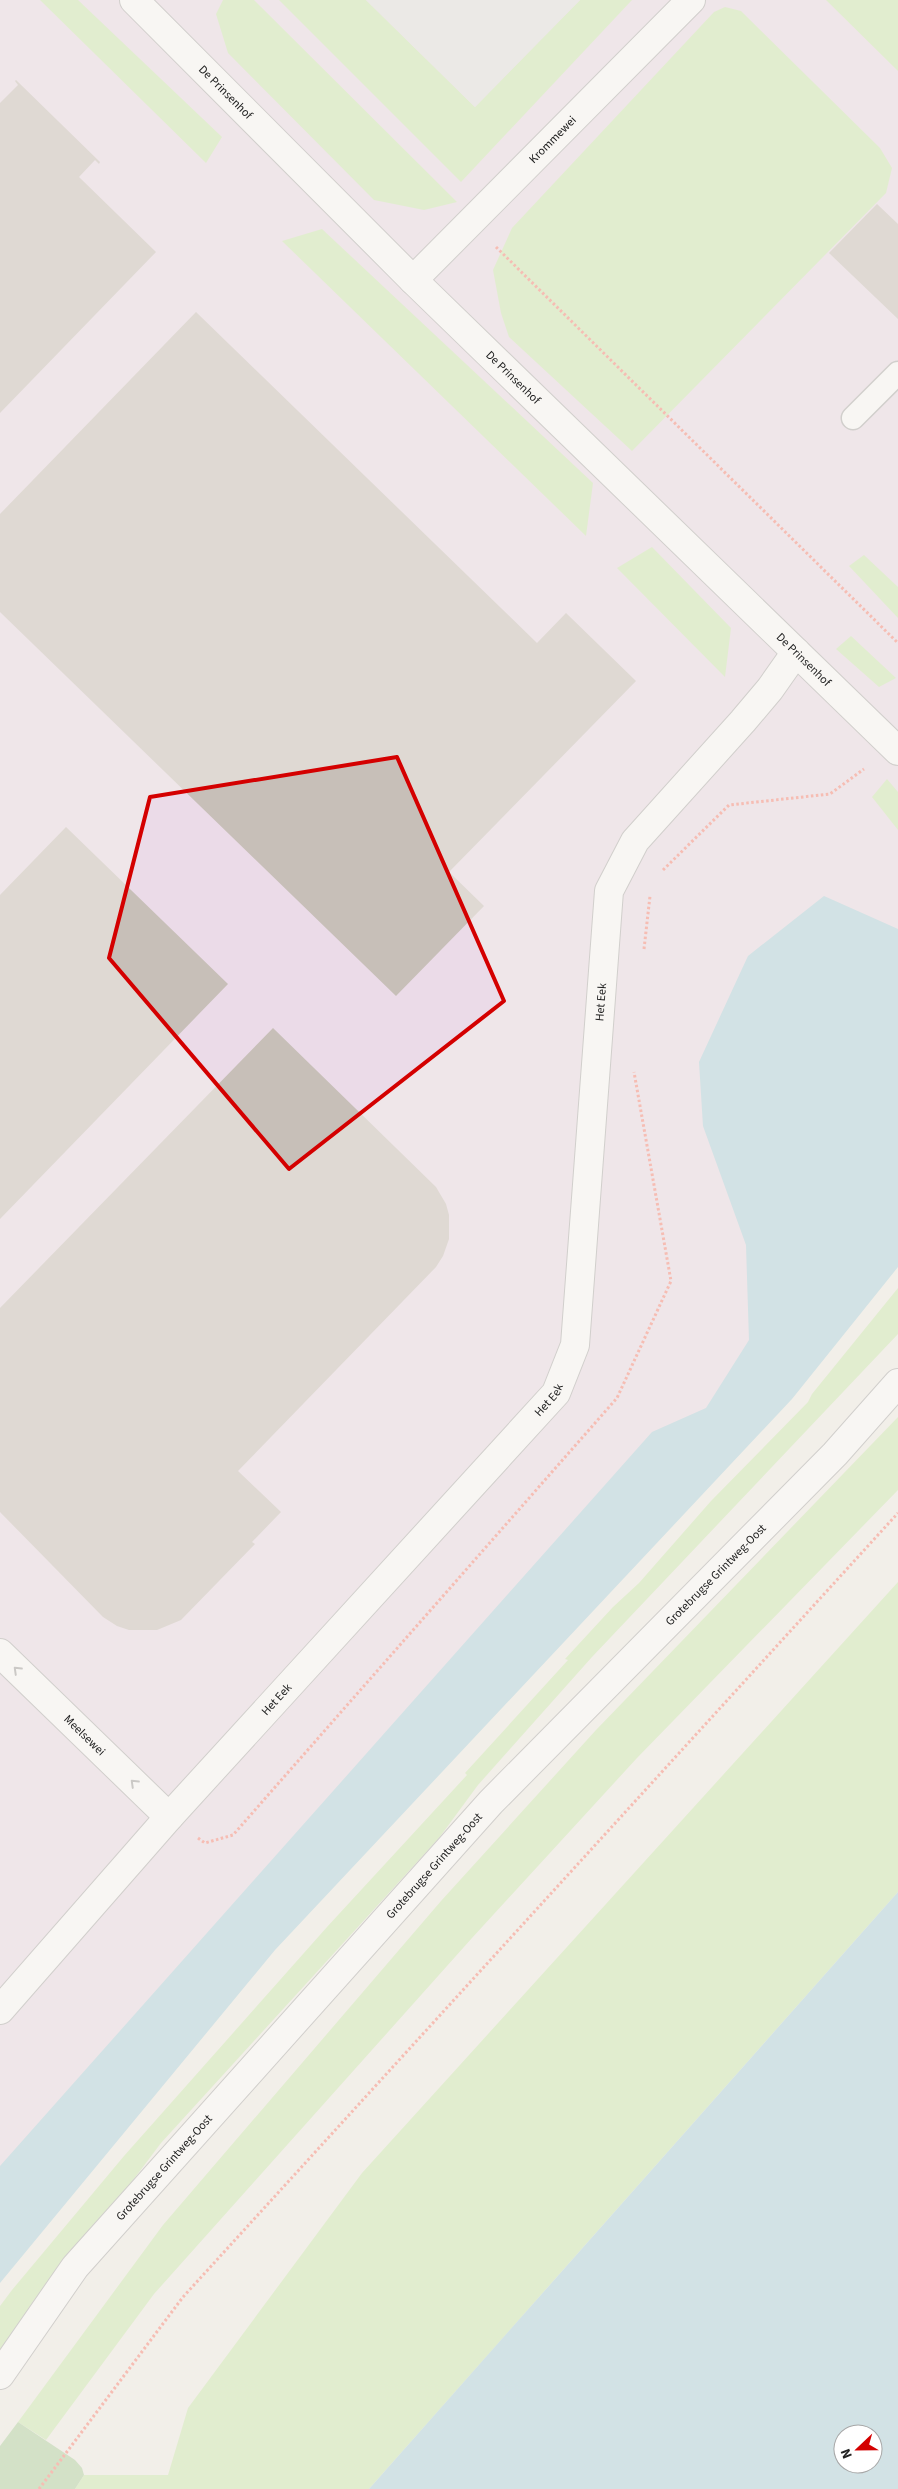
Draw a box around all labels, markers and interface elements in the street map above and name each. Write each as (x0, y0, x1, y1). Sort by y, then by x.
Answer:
street label: De Prinsenhof (195, 61, 257, 123)
street label: Krommewei (525, 112, 580, 167)
street label: De Prinsenhof (482, 347, 545, 408)
street label: De Prinsenhof (773, 629, 835, 690)
street label: Het Eek (591, 982, 611, 1022)
street label: Het Eek (530, 1381, 567, 1420)
street label: Grotebrugse Grintweg-Oost (661, 1520, 770, 1629)
one-way arrow (14, 1667, 23, 1676)
street label: Het Eek (257, 1679, 296, 1719)
street label: Meelsewei (60, 1711, 109, 1760)
one-way arrow (131, 1780, 140, 1789)
street label: Grotebrugse Grintweg-Oost (382, 1809, 486, 1922)
street label: Grotebrugse Grintweg-Oost (112, 2111, 216, 2224)
north arrow (833, 2424, 883, 2474)
text: N (836, 2445, 858, 2462)

